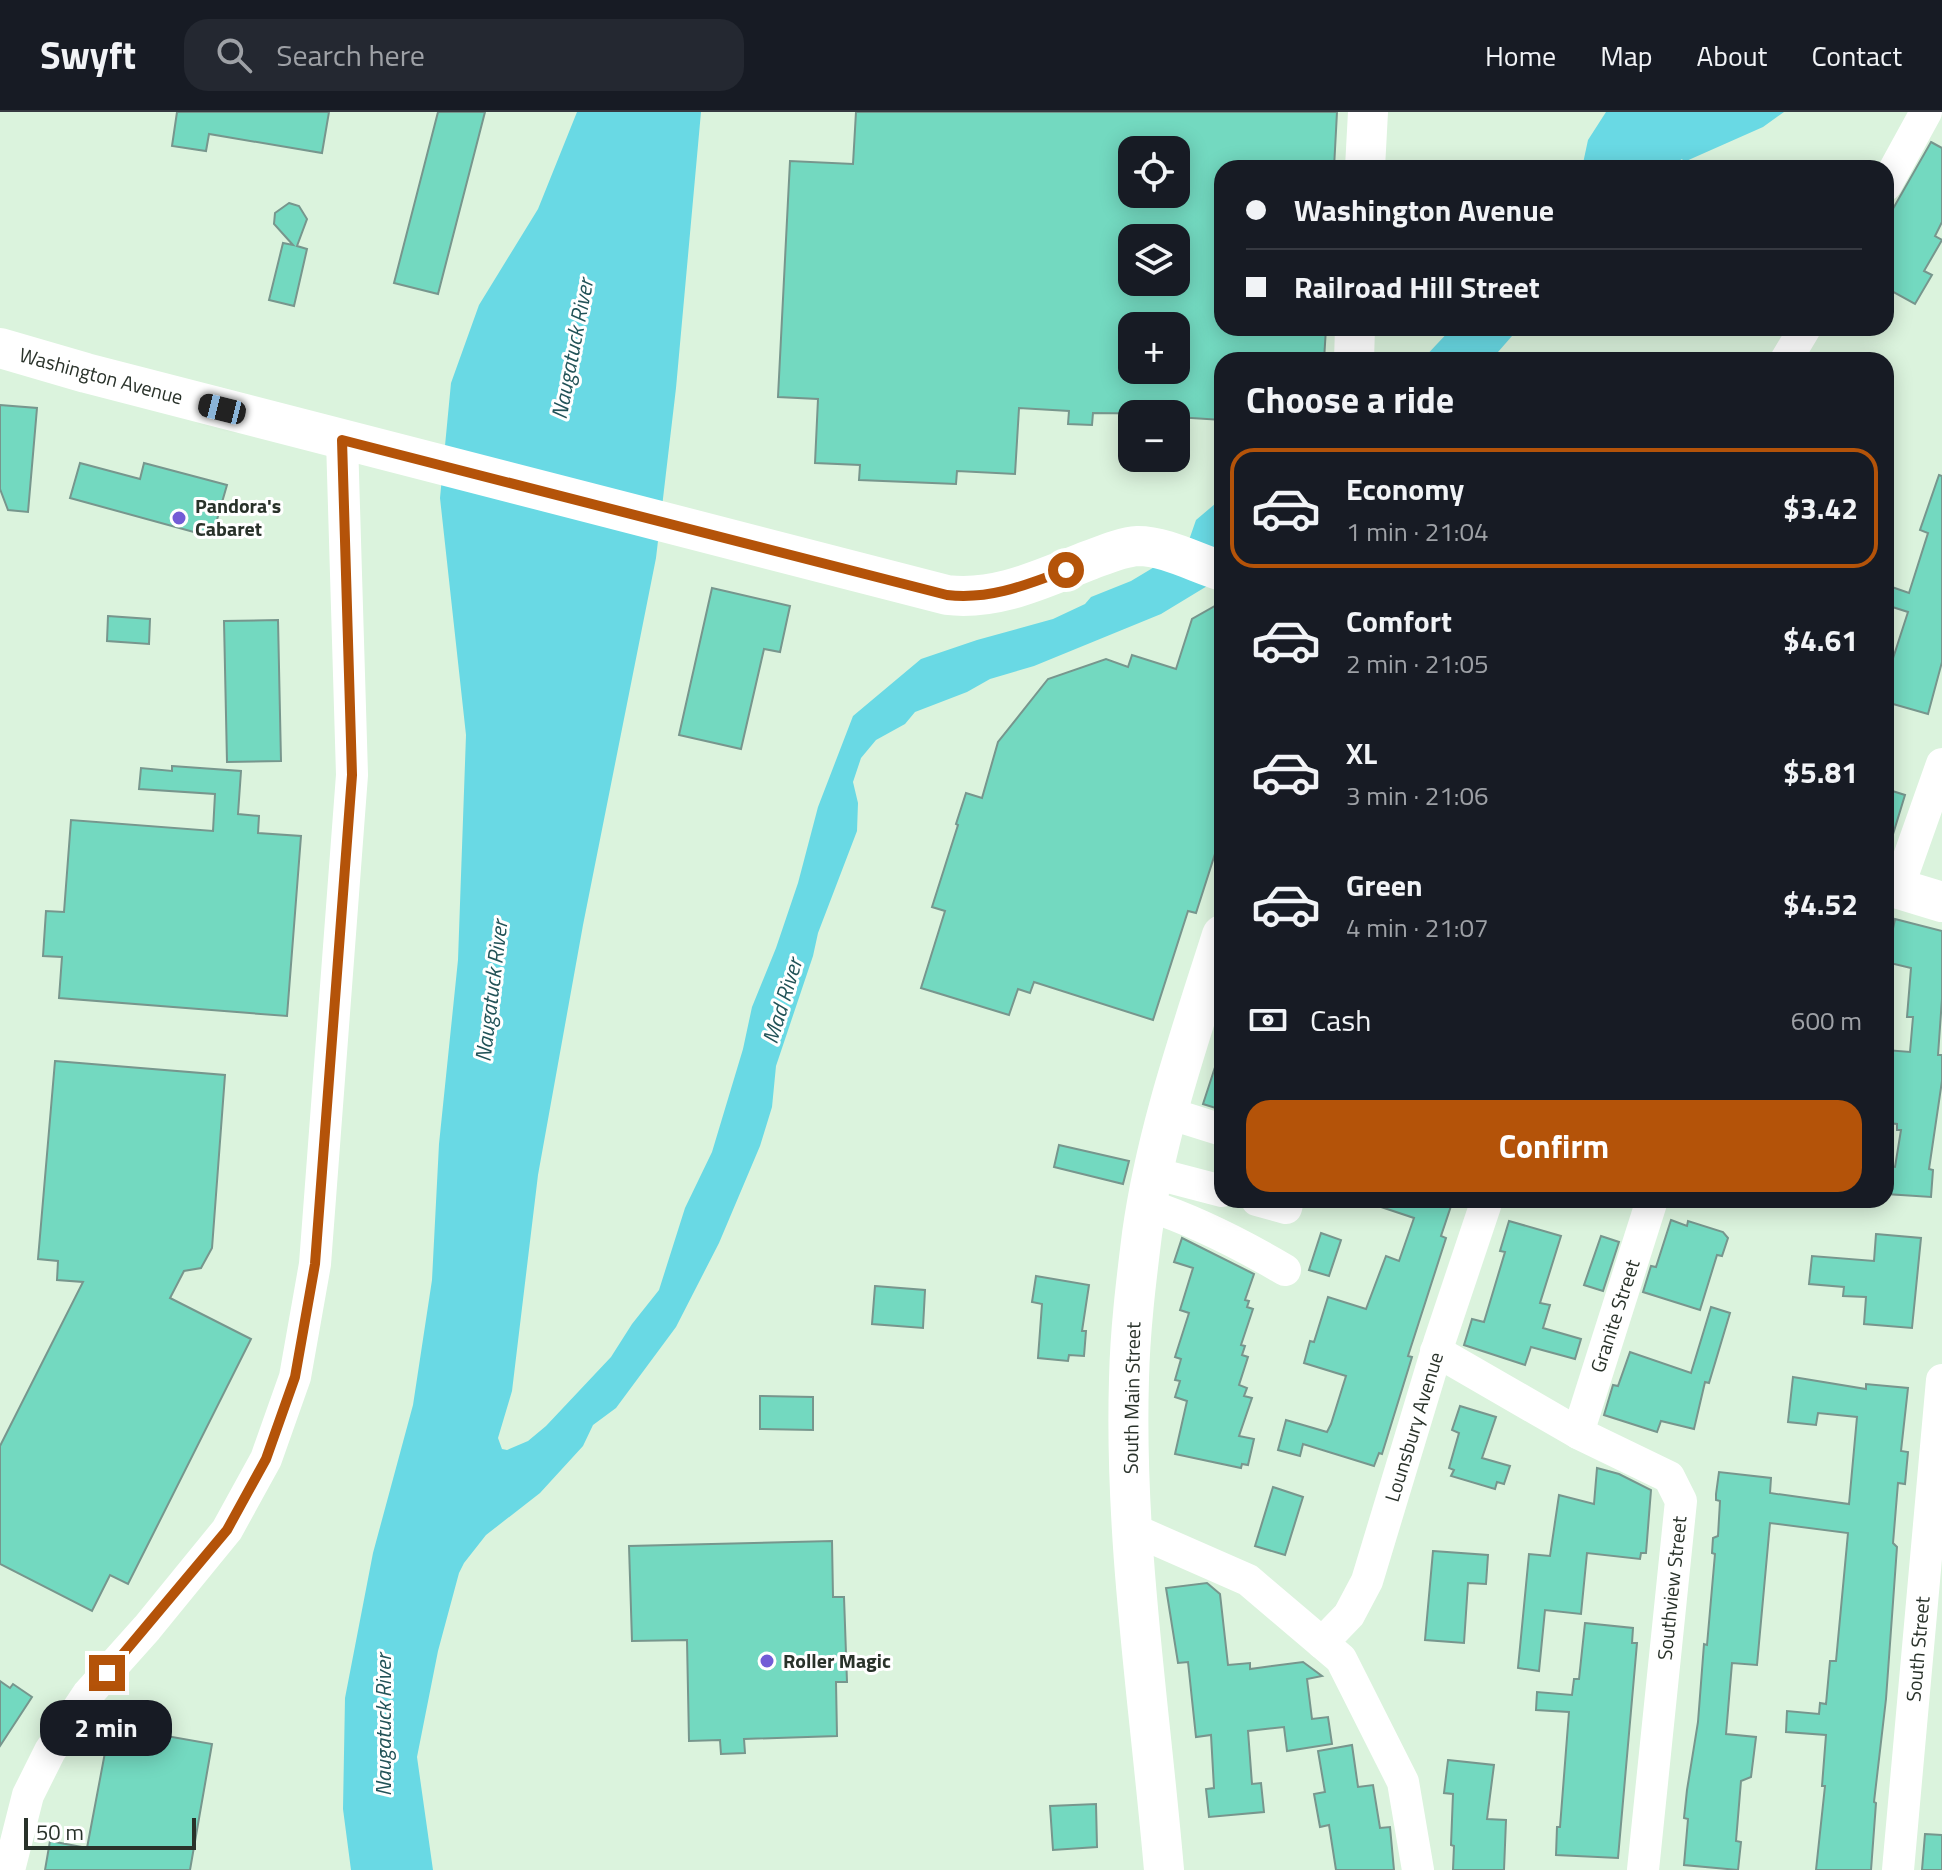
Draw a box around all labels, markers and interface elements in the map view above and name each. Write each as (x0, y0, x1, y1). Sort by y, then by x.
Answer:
search box (184, 19, 744, 91)
text: Swyft (40, 26, 136, 84)
text: Search here (276, 32, 425, 78)
icon: search (212, 33, 256, 77)
text: Home (1485, 34, 1556, 77)
text: Map (1600, 34, 1653, 77)
text: About (1697, 34, 1767, 77)
text: Contact (1811, 34, 1902, 77)
map controls (1118, 136, 1190, 472)
button: locate (1118, 136, 1190, 208)
text: Washington Avenue (1294, 187, 1554, 233)
button: layers (1118, 224, 1190, 296)
text: Railroad Hill Street (1294, 264, 1540, 310)
water label: Naugatuck River (542, 273, 603, 422)
button: + (1118, 312, 1190, 384)
street label: Washington Avenue (16, 339, 186, 412)
text: Choose a ride (1246, 372, 1454, 427)
car (196, 392, 248, 426)
button: − (1118, 400, 1190, 472)
text: Economy (1346, 466, 1464, 512)
icon: car (1250, 472, 1322, 544)
text: $3.42 (1783, 485, 1858, 531)
place label: Pandora's Cabaret (195, 490, 281, 544)
marker: Pandora's Cabaret (170, 509, 188, 527)
text: 1 min · 21:04 (1346, 512, 1489, 551)
route start (1048, 552, 1084, 588)
text: Comfort (1346, 598, 1452, 644)
icon: car (1250, 604, 1322, 676)
text: $4.61 (1783, 617, 1858, 663)
text: 2 min · 21:05 (1346, 644, 1489, 683)
text: XL (1346, 730, 1377, 776)
icon: car (1250, 736, 1322, 808)
text: $5.81 (1783, 749, 1858, 795)
text: 3 min · 21:06 (1346, 776, 1489, 815)
text: Green (1346, 862, 1423, 908)
icon: car (1250, 868, 1322, 940)
text: $4.52 (1783, 881, 1858, 927)
text: 4 min · 21:07 (1346, 908, 1489, 947)
water label: Naugatuck River (465, 915, 517, 1064)
water label: Mad River (753, 951, 812, 1048)
text: Cash (1310, 997, 1371, 1043)
icon: cash (1246, 998, 1290, 1042)
text: 600 m (1791, 1001, 1862, 1040)
button: Confirm (1246, 1100, 1862, 1192)
street label: Granite Street (1582, 1255, 1647, 1376)
street label: South Main Street (1115, 1322, 1148, 1474)
street label: Lounsbury Avenue (1376, 1348, 1451, 1506)
street label: Southview Street (1649, 1514, 1694, 1662)
street label: South Street (1897, 1595, 1938, 1703)
place label: Roller Magic (783, 1645, 891, 1676)
water label: Naugatuck River (366, 1651, 400, 1796)
marker: Roller Magic (758, 1652, 776, 1670)
route end (89, 1655, 125, 1691)
callout: 2 min (41, 1701, 173, 1757)
text: 2 min (74, 1708, 138, 1747)
scale bar (24, 1814, 196, 1850)
text: 50 m (36, 1815, 84, 1849)

